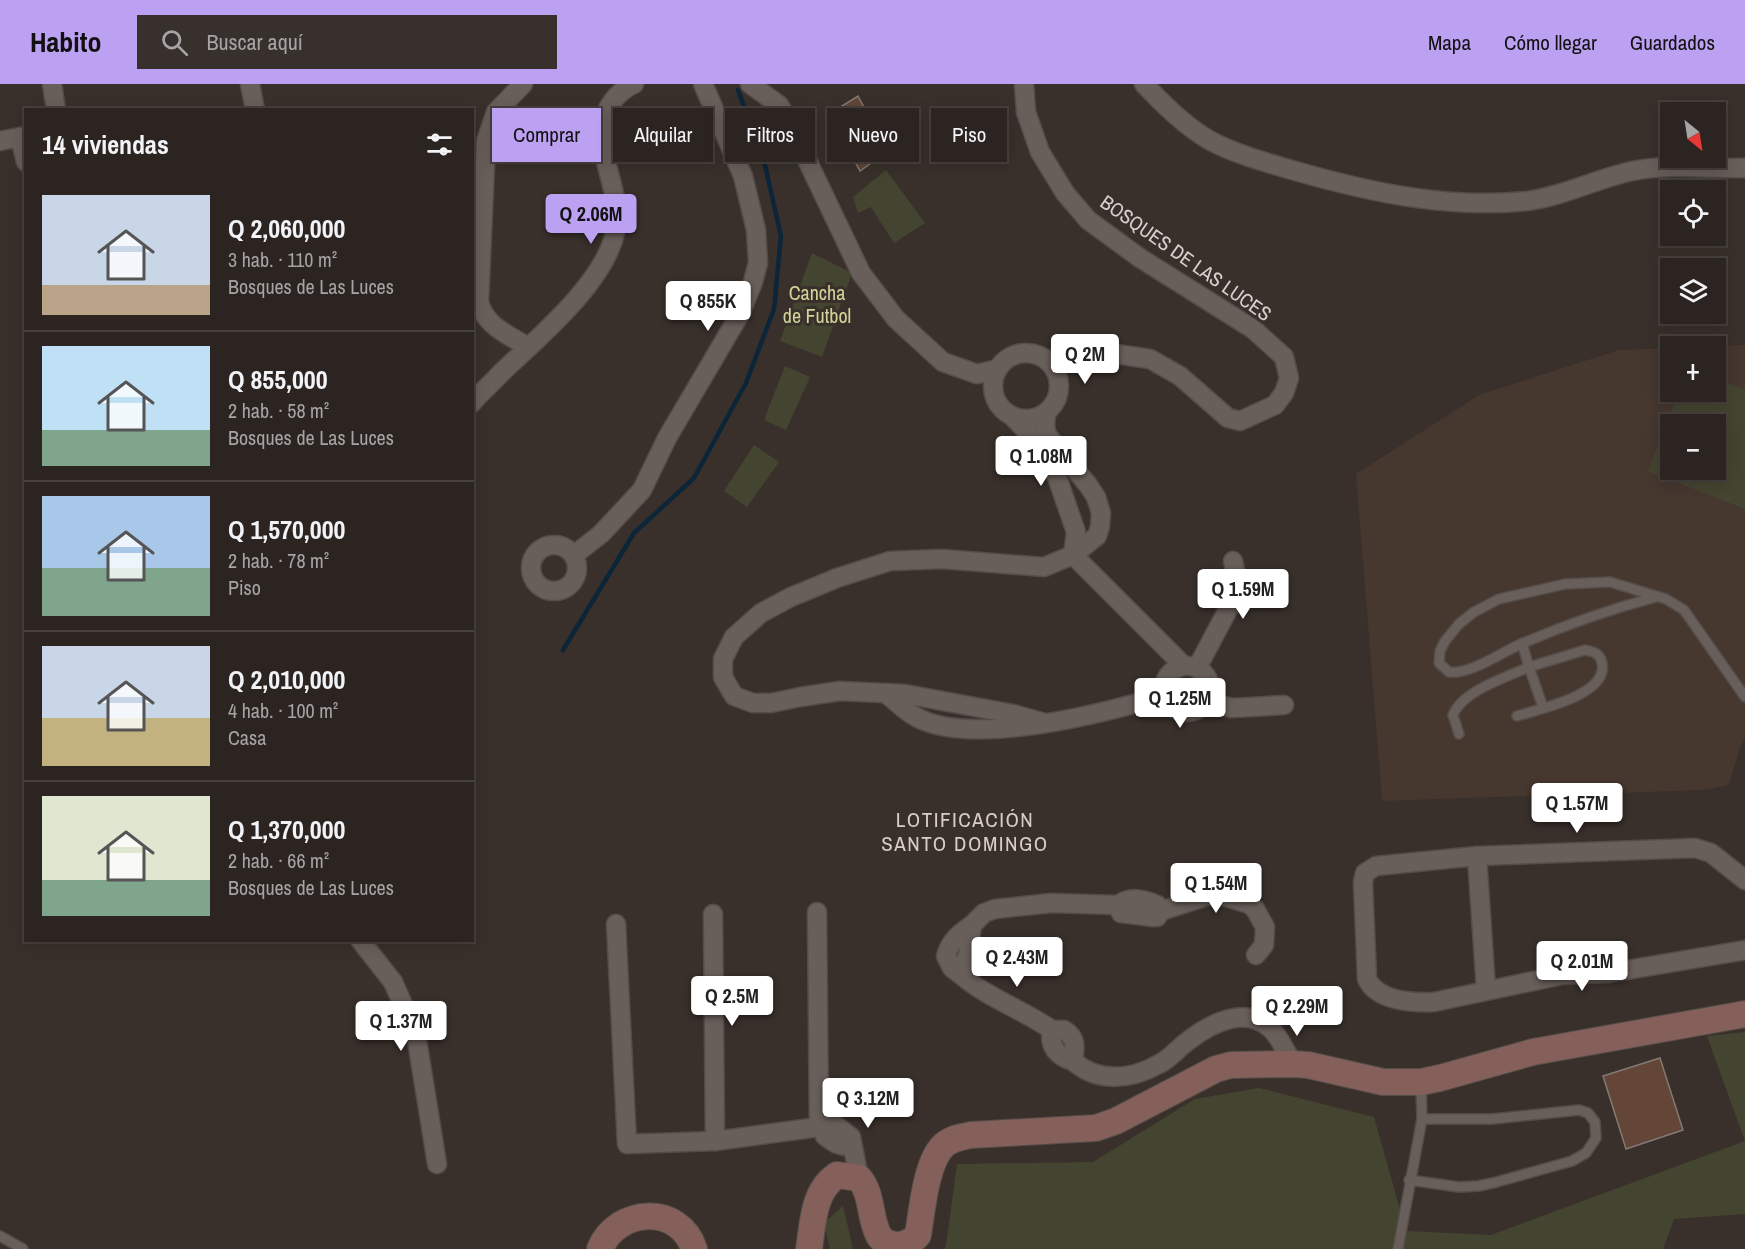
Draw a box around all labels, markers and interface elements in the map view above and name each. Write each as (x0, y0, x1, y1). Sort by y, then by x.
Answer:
search box (137, 15, 557, 69)
text: Habito (30, 23, 101, 61)
icon: search (158, 26, 191, 59)
text: Buscar aquí (206, 27, 303, 57)
text: Mapa (1428, 28, 1471, 57)
text: Cómo llegar (1504, 28, 1597, 57)
text: Guardados (1630, 28, 1715, 57)
north arrow (1660, 102, 1726, 168)
map controls (1660, 102, 1726, 480)
chip: Comprar (492, 108, 601, 162)
chip: Alquilar (613, 108, 713, 162)
chip: Filtros (725, 108, 815, 162)
chip: Nuevo (827, 108, 919, 162)
chip: Piso (931, 108, 1007, 162)
text: 14 viviendas (42, 127, 169, 162)
icon: filters (423, 128, 456, 161)
button: locate (1660, 180, 1726, 246)
street label: BOSQUES DE LAS LUCES (1095, 188, 1277, 327)
pin: Q 2.06M (536, 194, 646, 245)
text: Q 2.06M (560, 200, 622, 227)
text: Q 2,060,000 (228, 211, 345, 246)
icon: home (90, 219, 162, 291)
text: 3 hab. · 110 m² (228, 246, 337, 273)
button: layers (1660, 258, 1726, 324)
text: Bosques de Las Luces (228, 273, 394, 300)
park label: Cancha de Futbol (783, 279, 851, 329)
pin: Q 855K (659, 281, 757, 332)
text: Q 855K (680, 287, 736, 314)
pin: Q 2M (1049, 334, 1121, 385)
button: + (1660, 336, 1726, 402)
text: Q 2M (1065, 340, 1105, 367)
text: Q 855,000 (228, 362, 328, 397)
icon: home (90, 370, 162, 442)
text: 2 hab. · 58 m² (228, 397, 329, 424)
button: − (1660, 414, 1726, 480)
text: Bosques de Las Luces (228, 424, 394, 451)
pin: Q 1.08M (986, 436, 1096, 487)
text: Q 1.08M (1010, 442, 1072, 469)
text: Q 1,570,000 (228, 512, 345, 547)
icon: home (90, 520, 162, 592)
text: 2 hab. · 78 m² (228, 547, 329, 574)
pin: Q 1.59M (1188, 569, 1298, 620)
text: Piso (228, 574, 261, 601)
text: Q 1.59M (1212, 575, 1274, 602)
text: Q 2,010,000 (228, 662, 345, 697)
icon: home (90, 670, 162, 742)
pin: Q 1.25M (1125, 678, 1235, 729)
text: Q 1.25M (1149, 684, 1211, 711)
text: 4 hab. · 100 m² (228, 697, 338, 724)
text: Casa (228, 724, 266, 751)
pin: Q 1.57M (1522, 783, 1632, 834)
text: Q 1.57M (1546, 789, 1608, 816)
district label: LOTIFICACIÓN SANTO DOMINGO (881, 805, 1049, 858)
text: Q 1,370,000 (228, 812, 345, 847)
icon: home (90, 820, 162, 892)
text: 2 hab. · 66 m² (228, 847, 329, 874)
pin: Q 1.54M (1161, 863, 1271, 914)
text: Q 1.54M (1185, 869, 1247, 896)
text: Bosques de Las Luces (228, 874, 394, 901)
pin: Q 2.43M (962, 937, 1072, 988)
pin: Q 2.01M (1527, 941, 1637, 992)
text: Q 2.43M (986, 943, 1048, 970)
text: Q 2.01M (1551, 947, 1613, 974)
pin: Q 2.5M (683, 976, 781, 1027)
text: Q 2.5M (705, 982, 759, 1009)
pin: Q 2.29M (1242, 986, 1352, 1037)
text: Q 2.29M (1266, 992, 1328, 1019)
pin: Q 1.37M (346, 1001, 456, 1052)
text: Q 1.37M (370, 1007, 432, 1034)
pin: Q 3.12M (813, 1078, 923, 1129)
text: Q 3.12M (837, 1084, 899, 1111)

